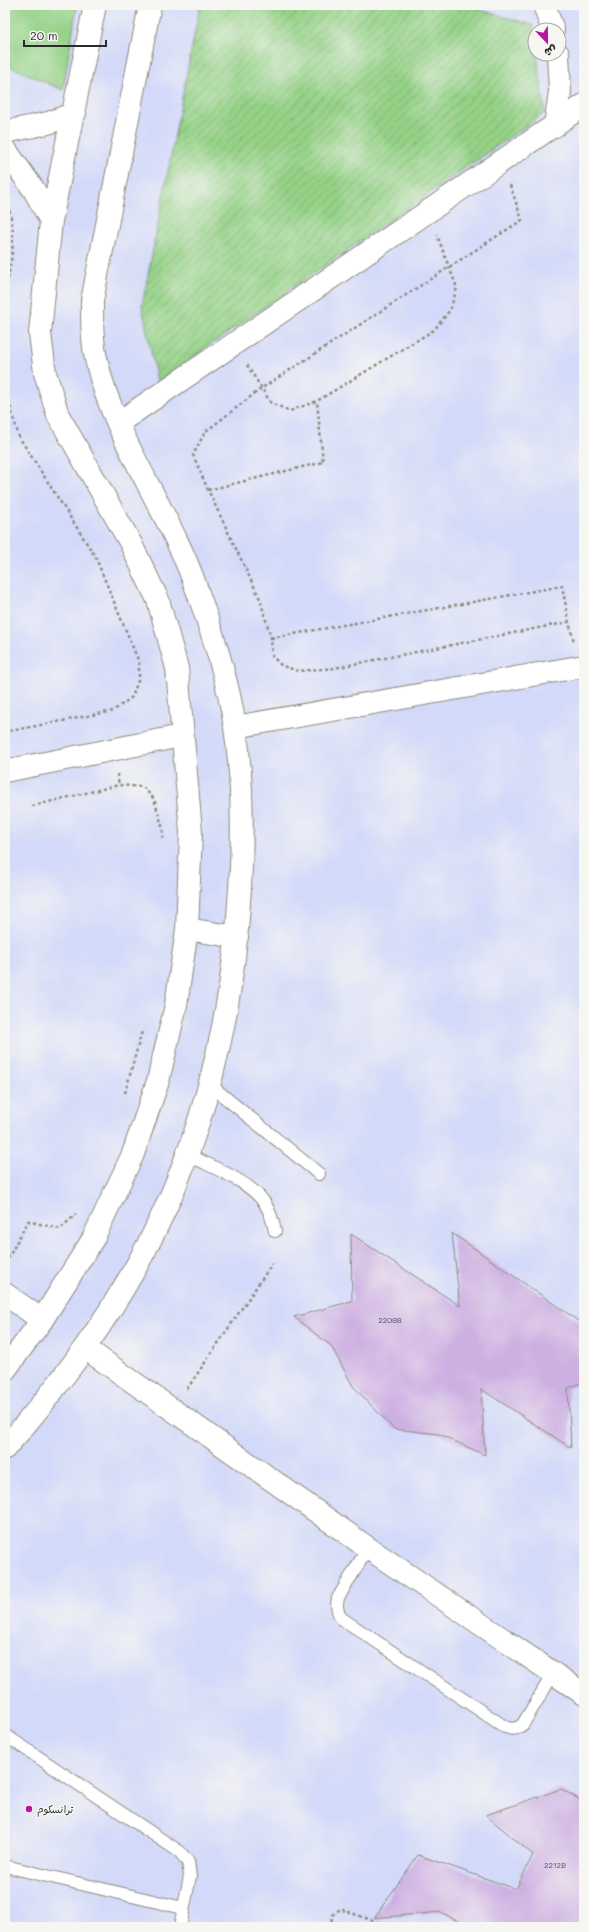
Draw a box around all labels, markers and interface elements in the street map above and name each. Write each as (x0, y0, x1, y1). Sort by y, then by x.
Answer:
scale bar (24, 22, 106, 48)
north arrow (527, 22, 567, 62)
text: 20 m (30, 27, 58, 43)
text: ش (543, 43, 559, 61)
house number: 2209B (378, 1315, 402, 1325)
place label: ترانسكوم (37, 1802, 73, 1817)
marker: ترانسكوم (24, 1804, 34, 1814)
house number: 2212B (544, 1860, 566, 1870)

